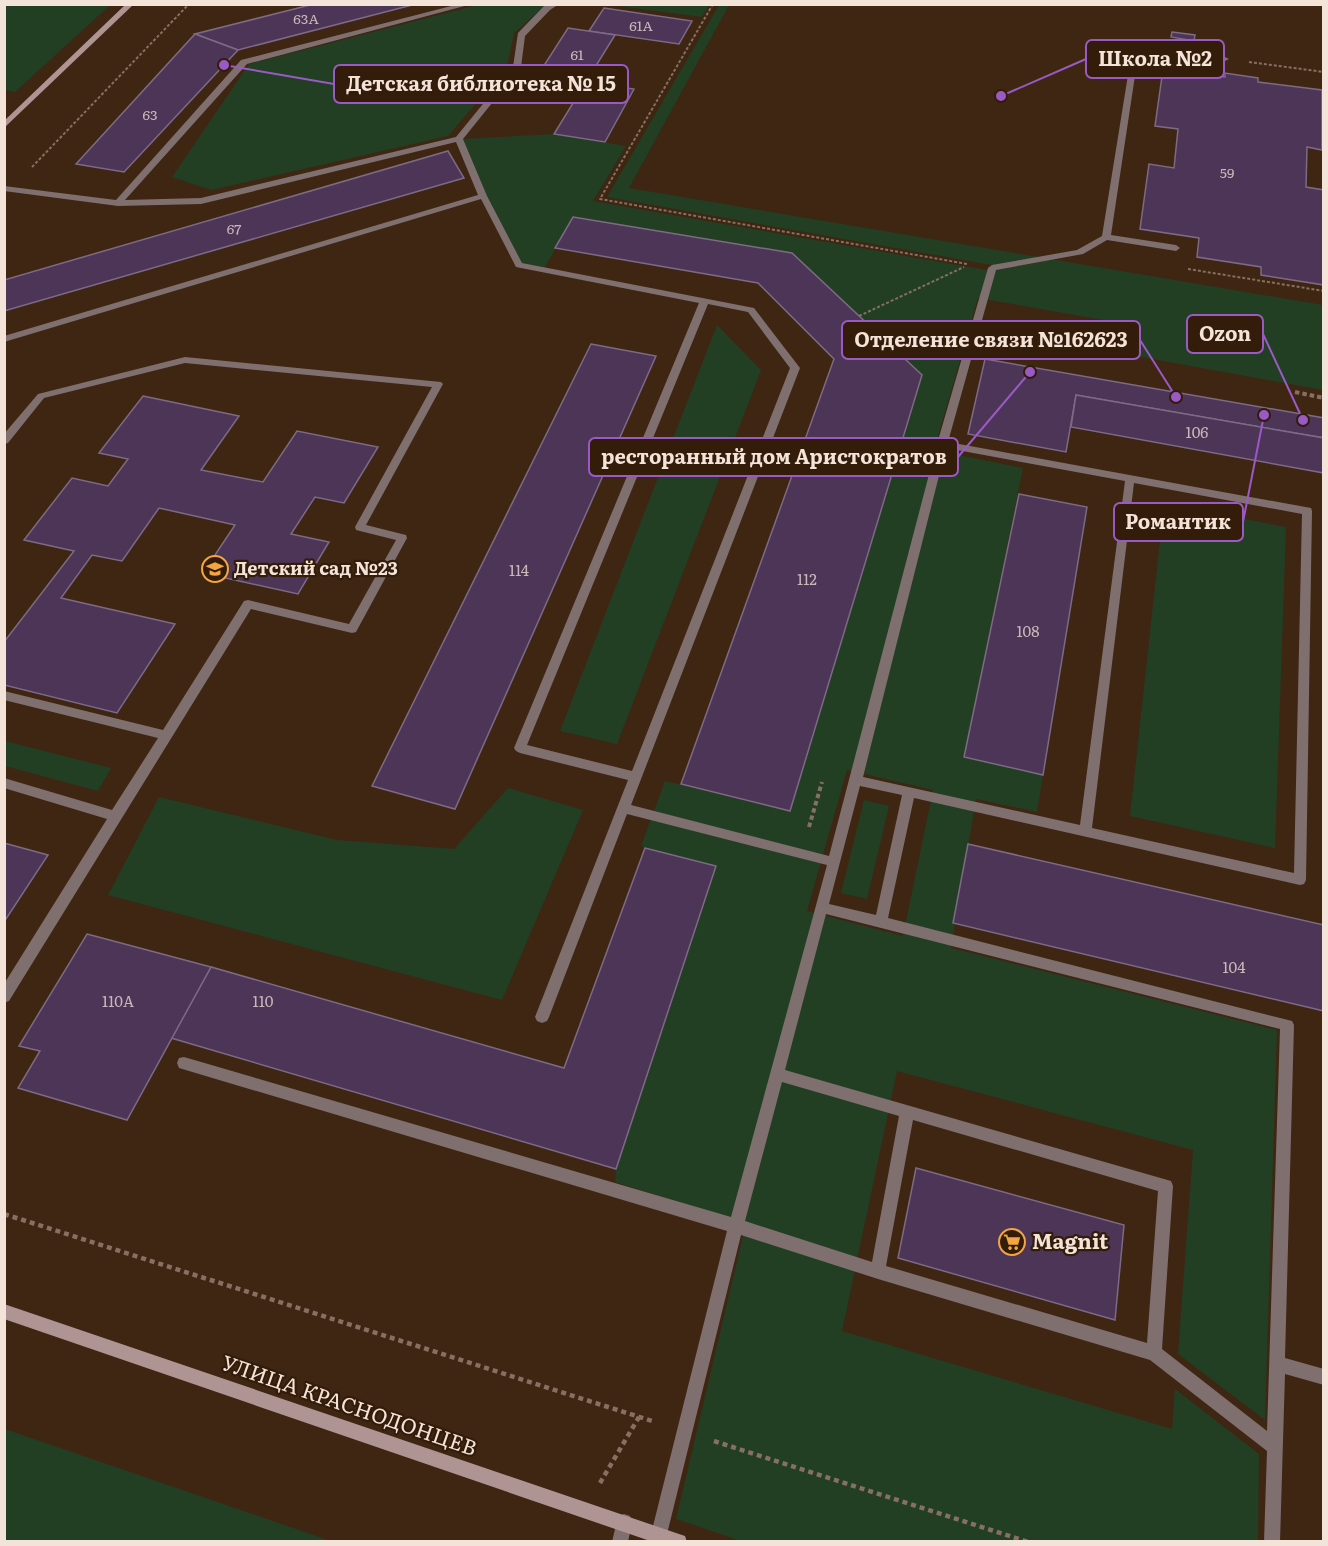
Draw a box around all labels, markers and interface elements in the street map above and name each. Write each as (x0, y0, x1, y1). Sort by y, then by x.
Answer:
house number: 63А (293, 8, 319, 28)
house number: 61А (629, 15, 653, 35)
callout: Школа №2 (1086, 40, 1224, 78)
text: Школа №2 (1098, 42, 1212, 72)
house number: 61 (570, 44, 584, 64)
callout: Детская библиотека № 15 (334, 65, 628, 103)
text: Детская библиотека № 15 (346, 67, 616, 97)
house number: 63 (142, 104, 158, 124)
house number: 59 (1220, 162, 1234, 182)
house number: 67 (227, 218, 241, 238)
callout: Ozon (1187, 315, 1263, 353)
text: Ozon (1199, 317, 1251, 347)
callout: Отделение связи №162623 (842, 321, 1140, 359)
text: Отделение связи №162623 (854, 323, 1128, 353)
house number: 106 (1186, 420, 1208, 443)
callout: ресторанный дом Аристократов (589, 438, 958, 476)
text: ресторанный дом Аристократов (601, 440, 947, 470)
callout: Романтик (1114, 503, 1243, 541)
text: Романтик (1125, 505, 1231, 535)
school or university icon: Детский сад №23 (200, 554, 230, 584)
place label: Детский сад №23 (234, 554, 398, 581)
house number: 114 (509, 558, 529, 581)
house number: 112 (797, 567, 817, 590)
house number: 108 (1016, 619, 1040, 642)
house number: 104 (1222, 955, 1246, 978)
house number: 110А (102, 989, 134, 1012)
house number: 110 (253, 989, 274, 1012)
place label: Magnit (1032, 1224, 1109, 1255)
supermarket icon: Magnit (997, 1227, 1027, 1257)
street label: УЛИЦА КРАСНОДОНЦЕВ (218, 1345, 481, 1462)

